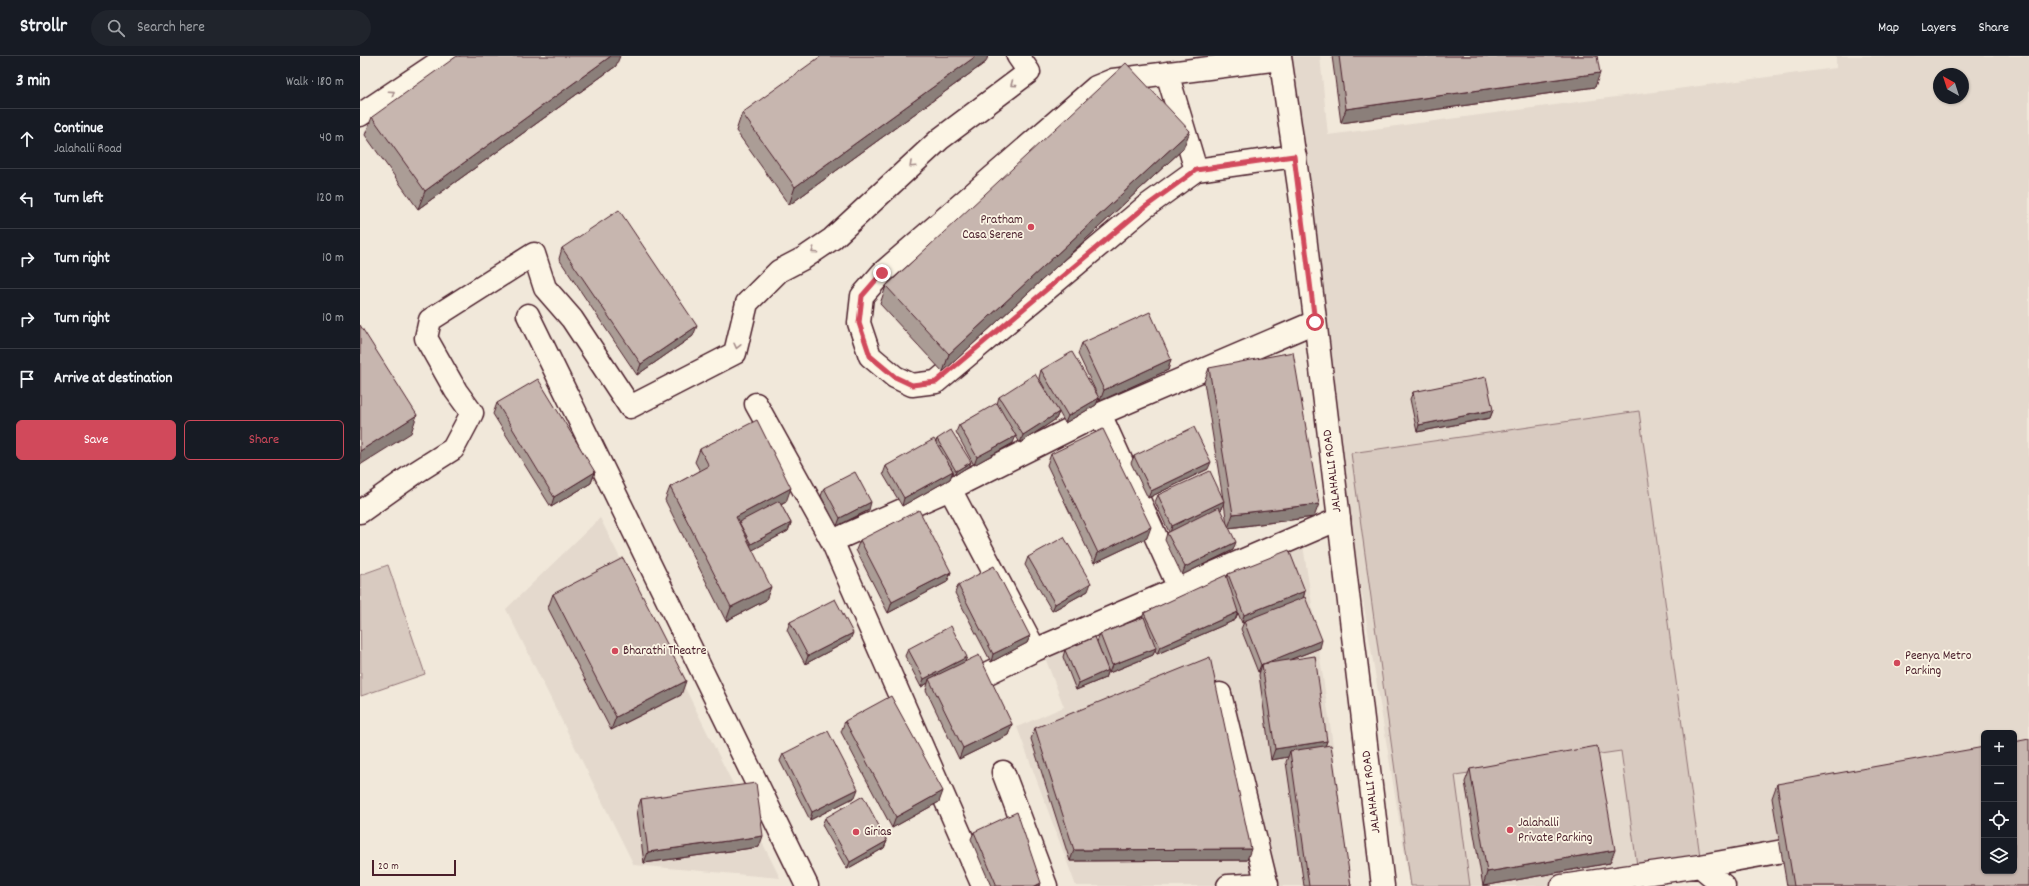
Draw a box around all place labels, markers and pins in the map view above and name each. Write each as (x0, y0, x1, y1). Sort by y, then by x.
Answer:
place label: Pratham Casa Serene (962, 211, 1023, 245)
marker: Pratham Casa Serene (1026, 222, 1036, 232)
place label: Bharathi Theatre (623, 642, 707, 661)
marker: Bharathi Theatre (610, 646, 620, 656)
place label: Peenya Metro Parking (1905, 647, 1972, 681)
marker: Peenya Metro Parking (1892, 658, 1902, 668)
place label: Jalahalli Private Parking (1518, 814, 1593, 848)
place label: Girias (864, 823, 892, 842)
marker: Jalahalli Private Parking (1505, 825, 1515, 835)
marker: Girias (851, 827, 861, 837)

